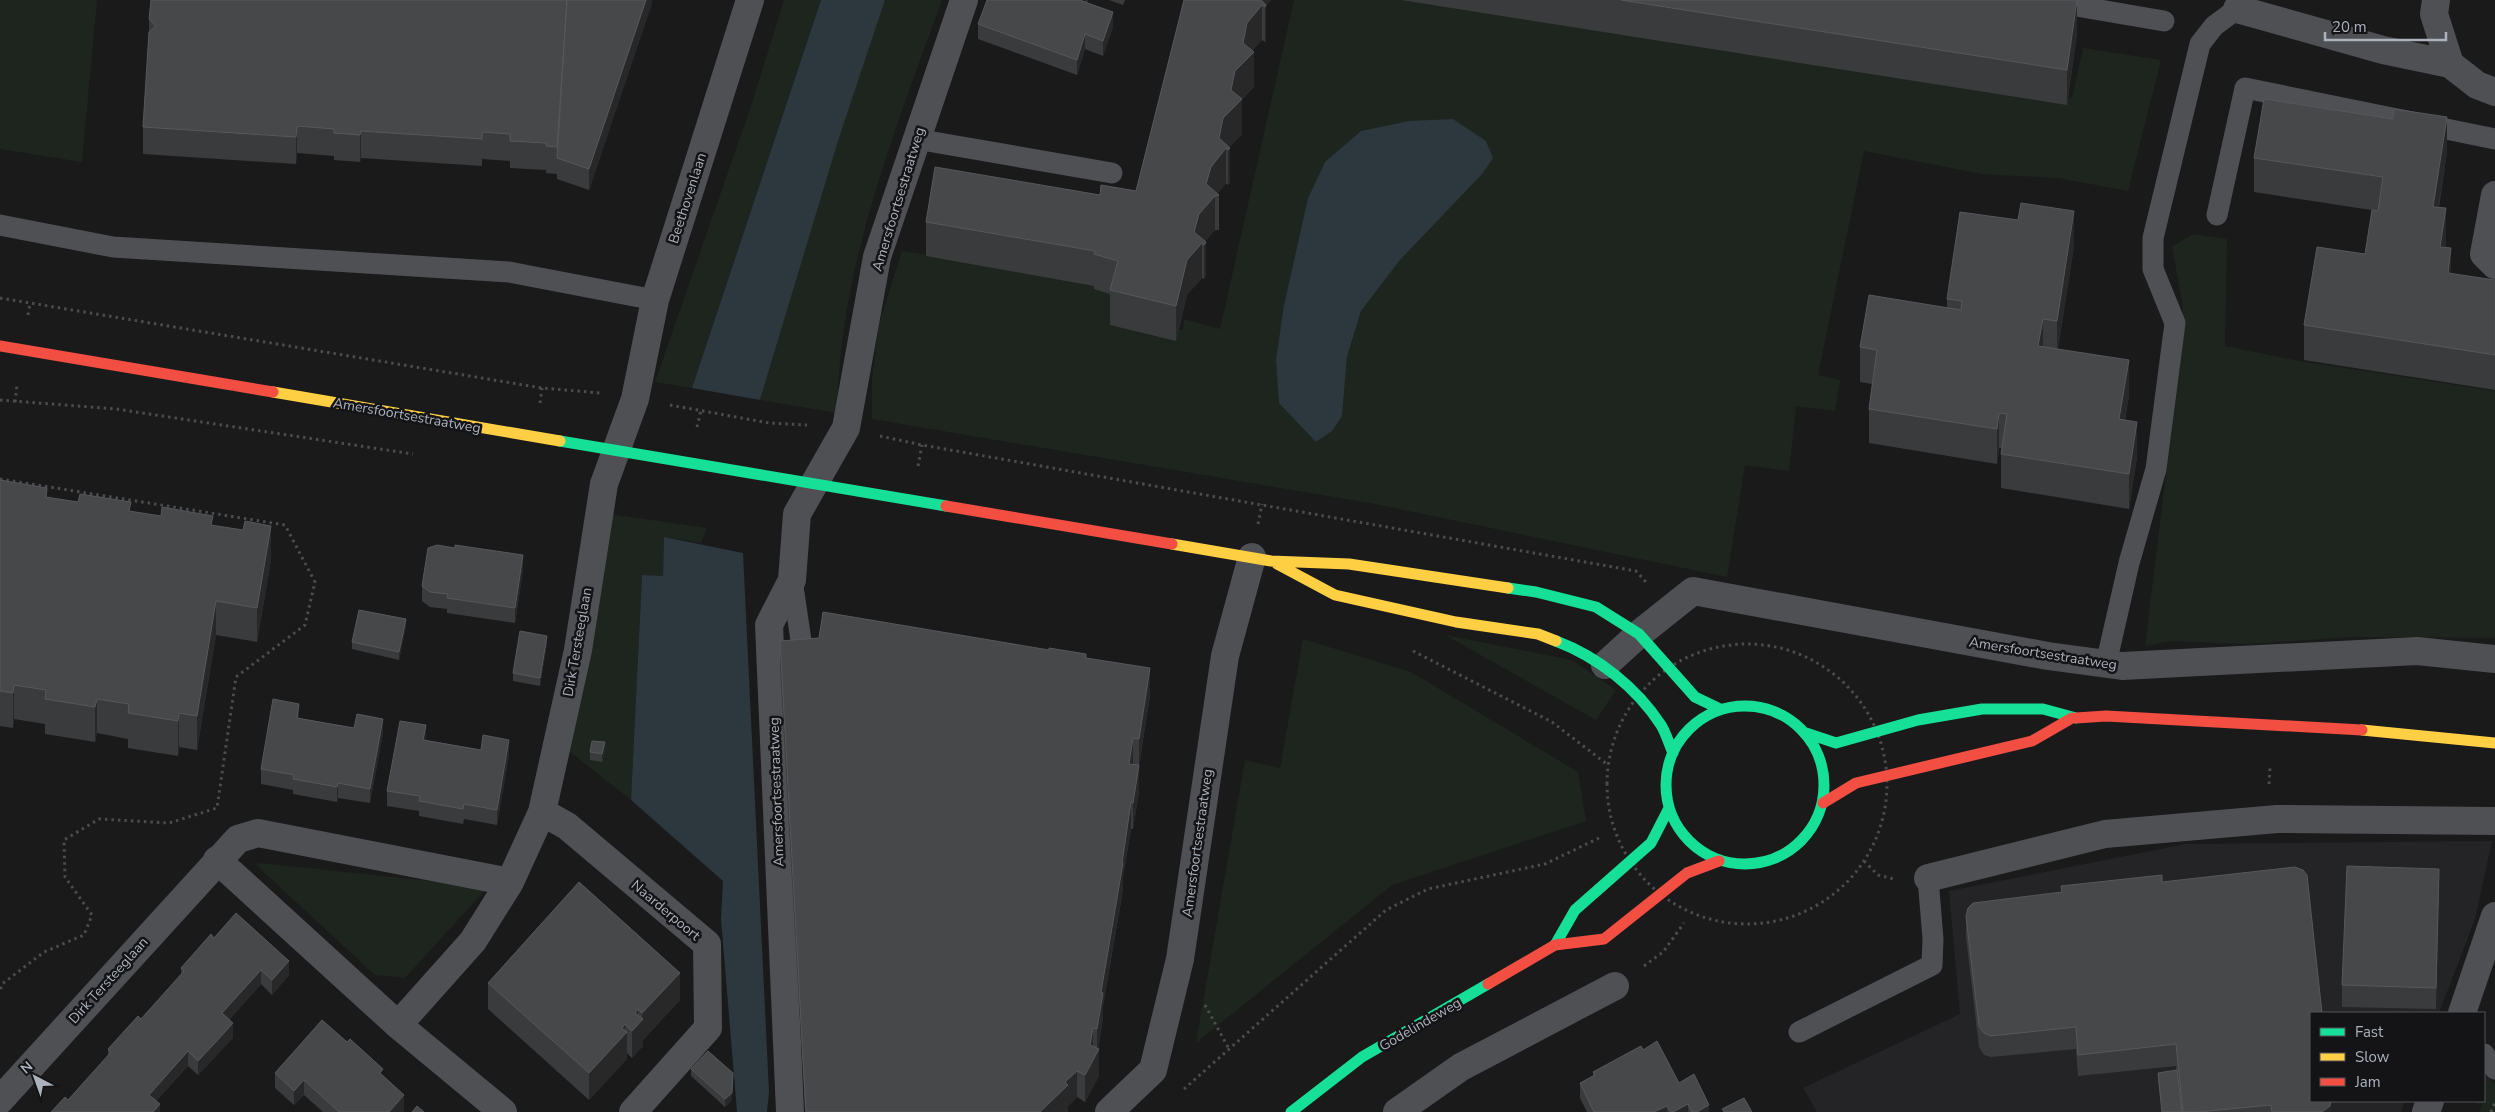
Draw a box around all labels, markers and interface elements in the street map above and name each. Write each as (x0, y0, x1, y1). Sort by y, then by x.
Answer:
scale bar (2325, 10, 2446, 42)
text: 20 m (2332, 17, 2367, 37)
street label: Amersfoortsestraatweg (868, 125, 929, 273)
street label: Beethovenlaan (664, 150, 711, 246)
street label: Amersfoortsestraatweg (332, 393, 482, 438)
street label: Dirk Tersteeglaan (559, 586, 596, 698)
street label: Amersfoortsestraatweg (1968, 632, 2118, 675)
street label: Amersfoortsestraatweg (764, 717, 789, 867)
street label: Amersfoortsestraatweg (1178, 768, 1217, 918)
street label: Naarderpoort (627, 876, 704, 945)
street label: Dirk Tersteeglaan (64, 933, 152, 1028)
street label: Godelindeweg (1376, 993, 1465, 1056)
legend (2310, 1012, 2485, 1102)
text: Fast (2355, 1022, 2384, 1042)
text: Slow (2355, 1047, 2390, 1067)
north arrow (10, 1052, 60, 1102)
text: N (17, 1057, 37, 1078)
text: Jam (2354, 1072, 2381, 1092)

